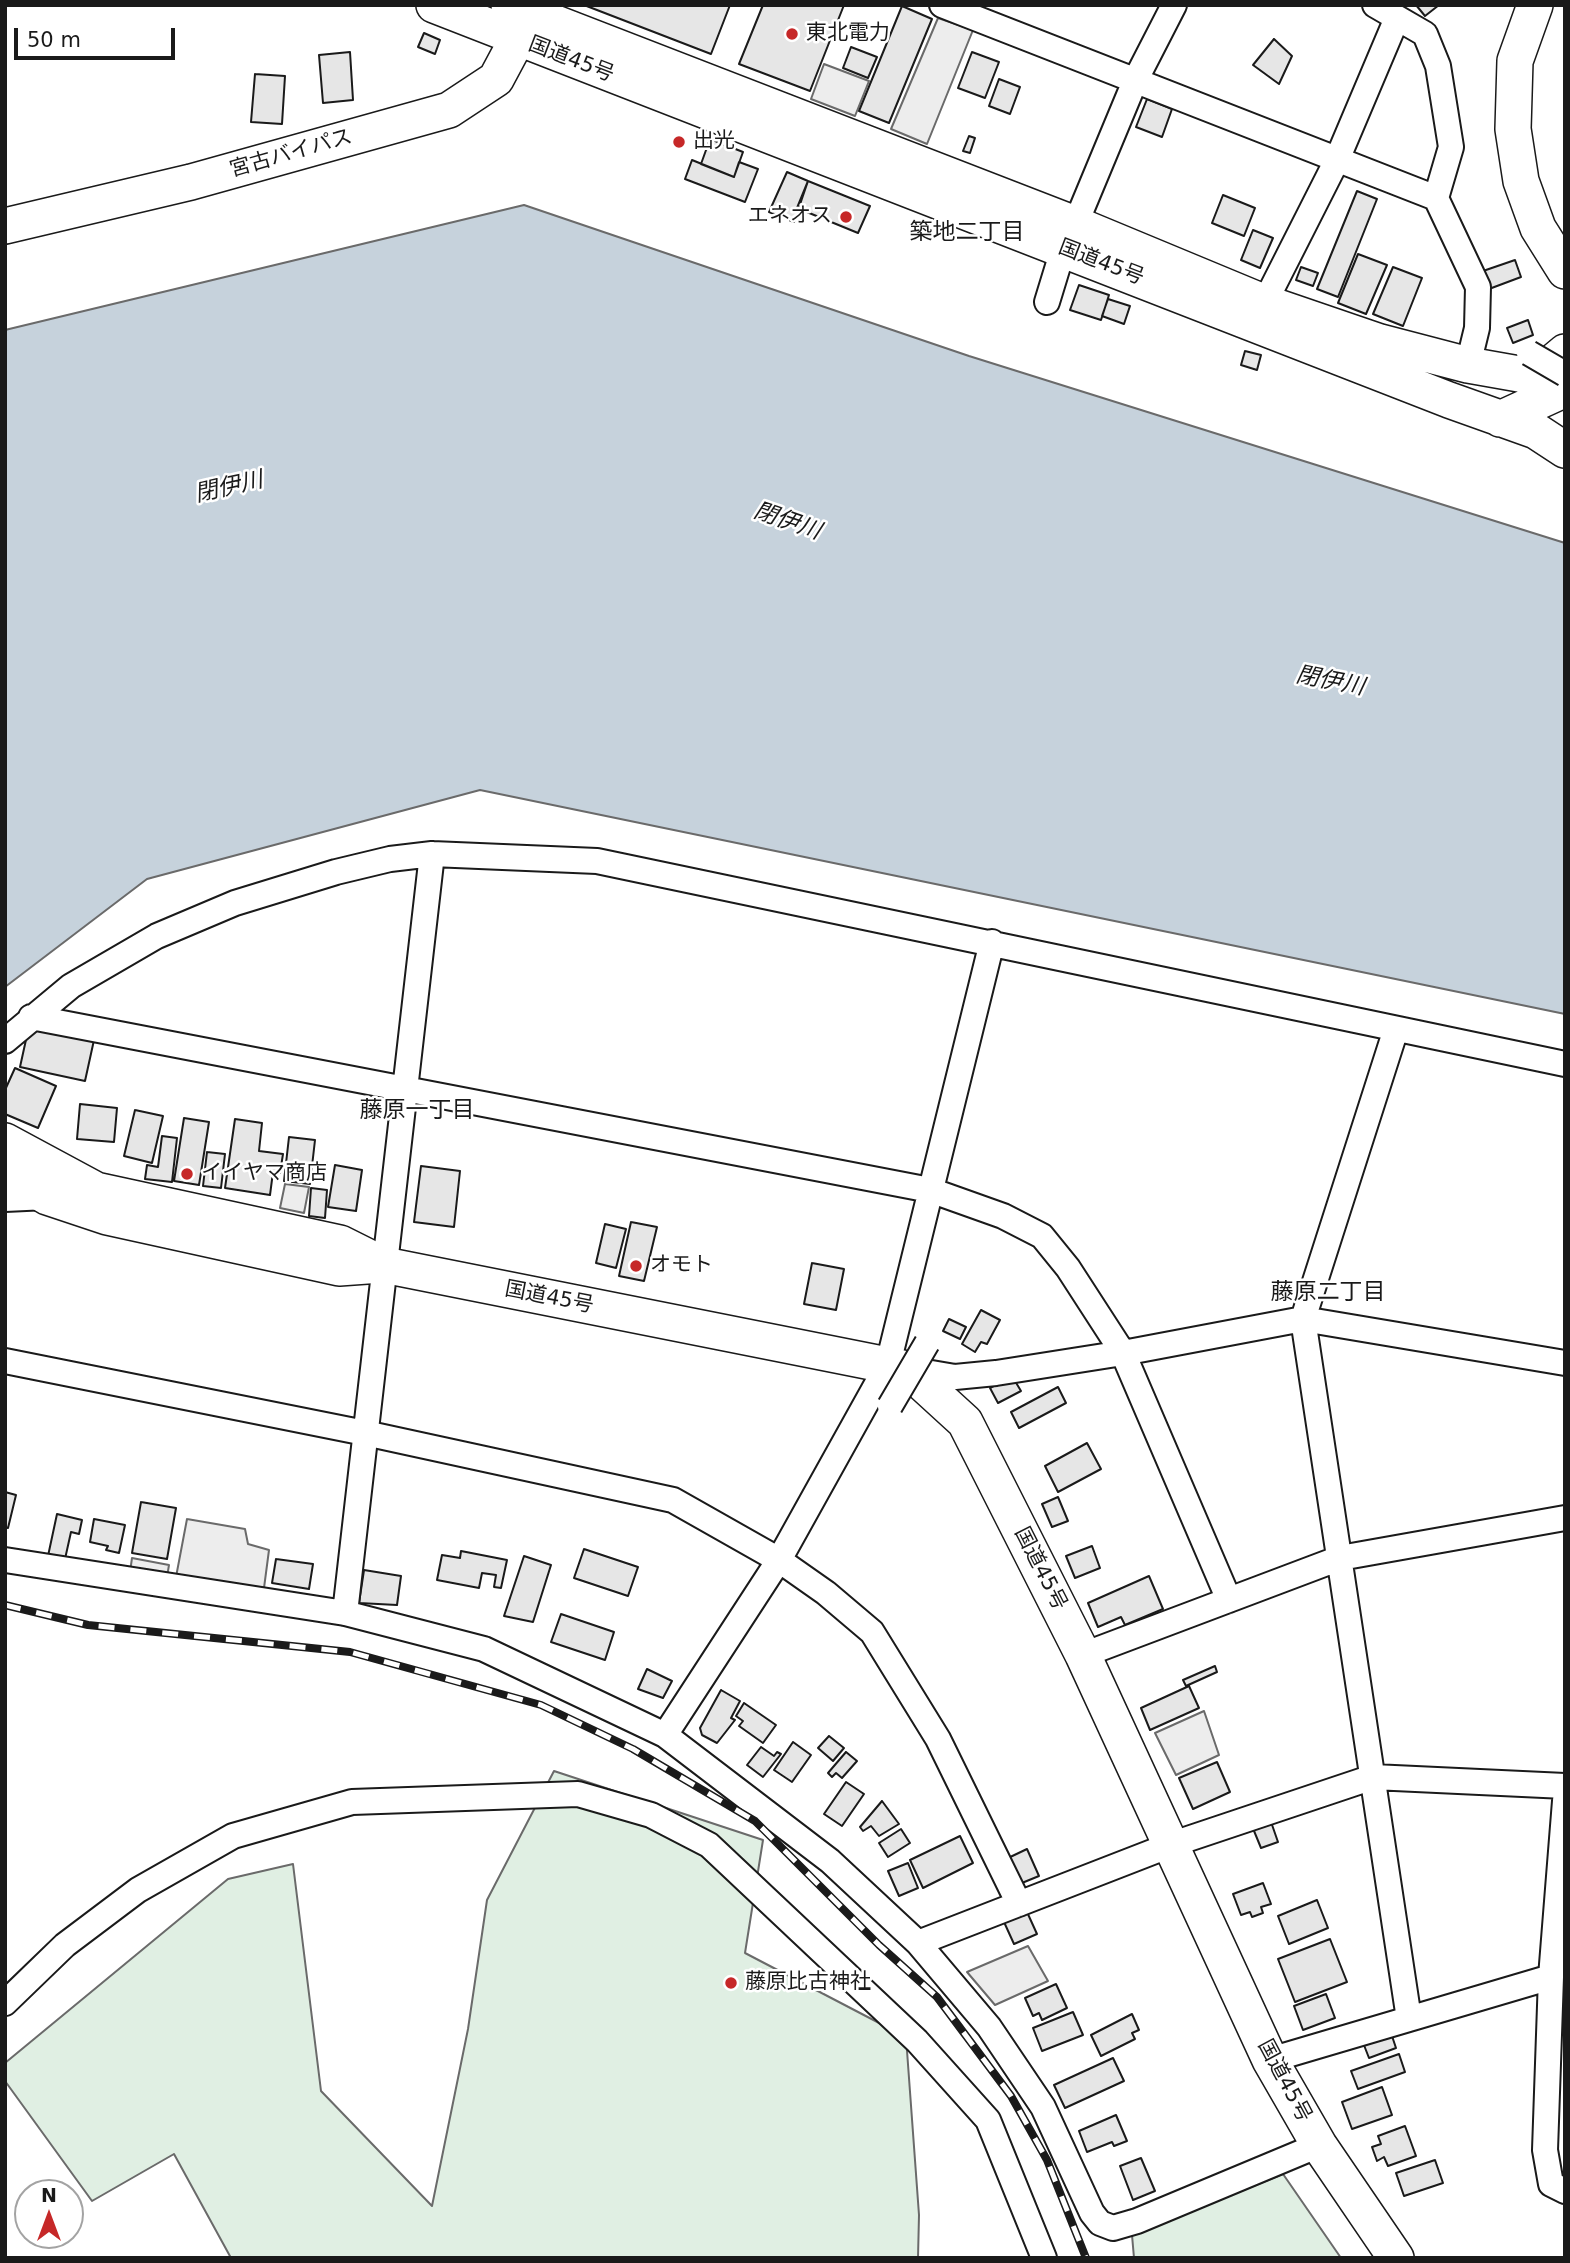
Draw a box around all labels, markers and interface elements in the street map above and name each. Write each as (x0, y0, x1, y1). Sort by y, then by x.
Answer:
scale bar (18, 14, 178, 58)
place label: 東北電力 (806, 21, 890, 47)
marker: 東北電力 (784, 26, 800, 42)
text: 50 m (27, 28, 81, 52)
street label: 国道45号 (525, 32, 617, 88)
street label: 宮古バイパス (227, 125, 355, 183)
place label: 出光 (693, 129, 735, 155)
marker: 出光 (671, 134, 687, 150)
place label: エネオス (748, 204, 832, 230)
marker: エネオス (838, 209, 854, 225)
district label: 築地二丁目 (910, 219, 1024, 247)
street label: 国道45号 (1055, 235, 1147, 291)
water label: 閉伊川 (192, 467, 266, 509)
water label: 閉伊川 (750, 498, 824, 546)
water label: 閉伊川 (1294, 662, 1366, 702)
district label: 藤原一丁目 (360, 1097, 474, 1125)
place label: イイヤマ商店 (201, 1161, 327, 1187)
marker: イイヤマ商店 (179, 1166, 195, 1182)
place label: オモト (650, 1253, 713, 1279)
marker: オモト (628, 1258, 644, 1274)
street label: 国道45号 (503, 1277, 595, 1319)
district label: 藤原二丁目 (1271, 1279, 1385, 1307)
street label: 国道45号 (1008, 1523, 1072, 1615)
place label: 藤原比古神社 (745, 1970, 871, 1996)
marker: 藤原比古神社 (723, 1975, 739, 1991)
street label: 国道45号 (1252, 2035, 1316, 2127)
north arrow (14, 2179, 84, 2249)
text: N (41, 2184, 57, 2206)

